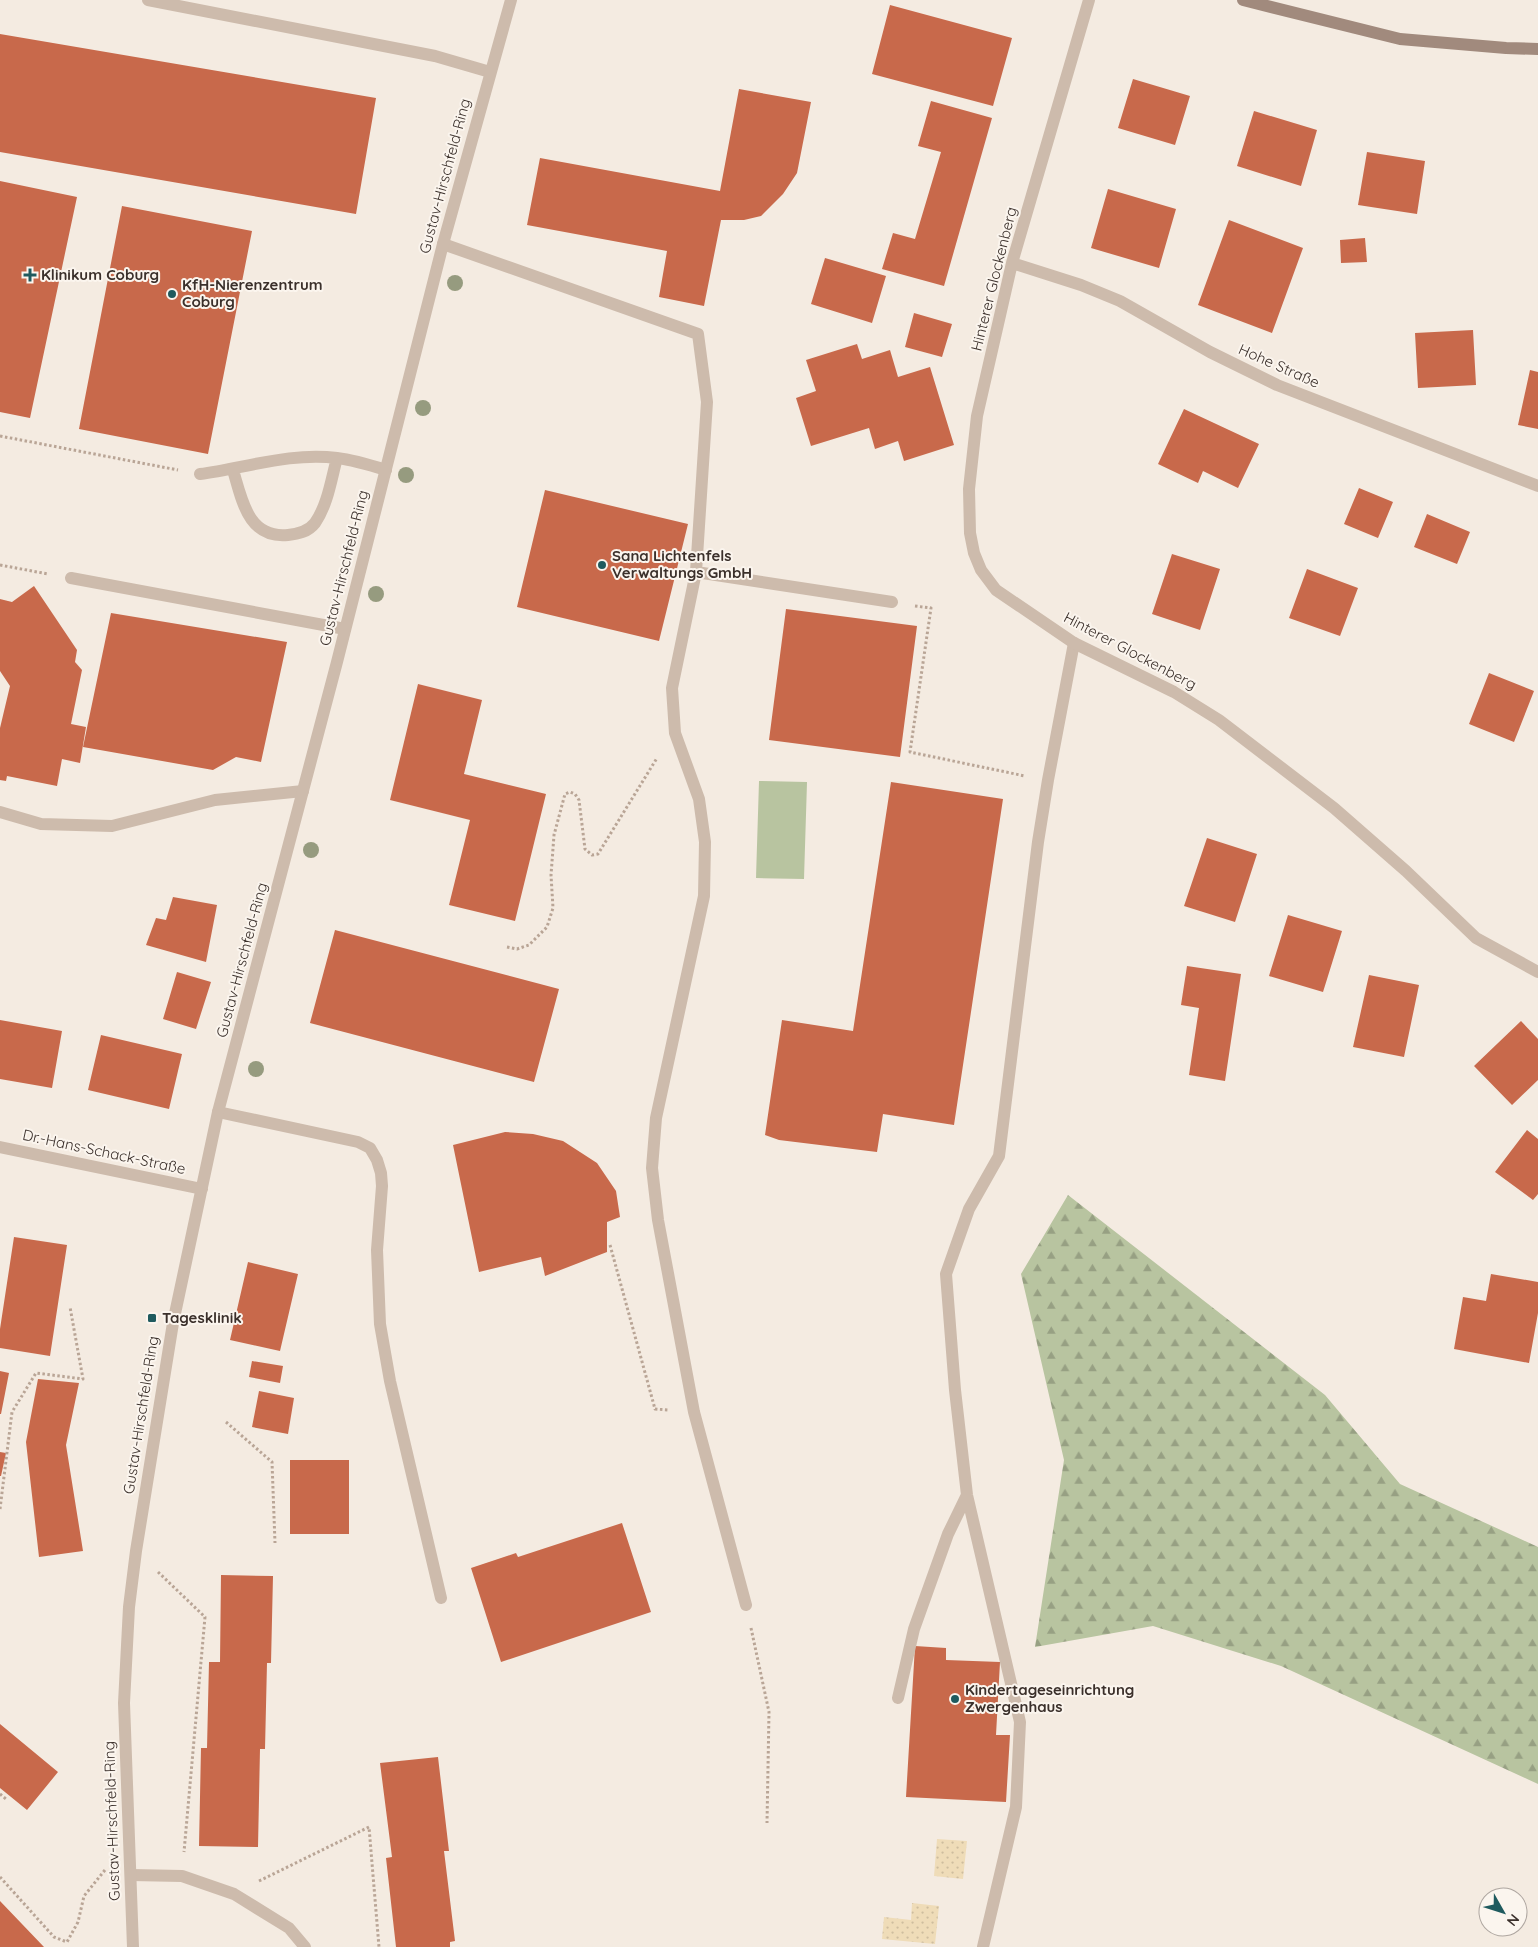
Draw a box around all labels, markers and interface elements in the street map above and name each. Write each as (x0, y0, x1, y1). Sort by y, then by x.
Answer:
street label: Gustav-Hirschfeld-Ring (415, 96, 474, 255)
street label: Hinterer Glockenberg (966, 205, 1021, 353)
place label: Klinikum Coburg (41, 265, 159, 284)
marker: Klinikum Coburg (23, 268, 37, 282)
place label: KfH-Nierenzentrum Coburg (182, 275, 323, 311)
marker: KfH-Nierenzentrum Coburg (166, 288, 178, 300)
street label: Hohe Straße (1236, 339, 1323, 392)
street label: Gustav-Hirschfeld-Ring (315, 488, 372, 648)
place label: Sana Lichtenfels Verwaltungs GmbH (612, 546, 752, 582)
marker: Sana Lichtenfels Verwaltungs GmbH (596, 559, 608, 571)
street label: Hinterer Glockenberg (1061, 607, 1200, 694)
street label: Gustav-Hirschfeld-Ring (212, 880, 271, 1039)
street label: Dr.-Hans-Schack-Straße (21, 1125, 187, 1178)
place label: Tagesklinik (162, 1308, 242, 1327)
marker: Tagesklinik (146, 1312, 158, 1324)
street label: Gustav-Hirschfeld-Ring (119, 1335, 162, 1495)
place label: Kindertageseinrichtung Zwergenhaus (965, 1680, 1134, 1716)
marker: Kindertageseinrichtung Zwergenhaus (949, 1693, 961, 1705)
street label: Gustav-Hirschfeld-Ring (99, 1741, 124, 1901)
north arrow (1478, 1887, 1528, 1937)
text: N (1503, 1911, 1523, 1930)

